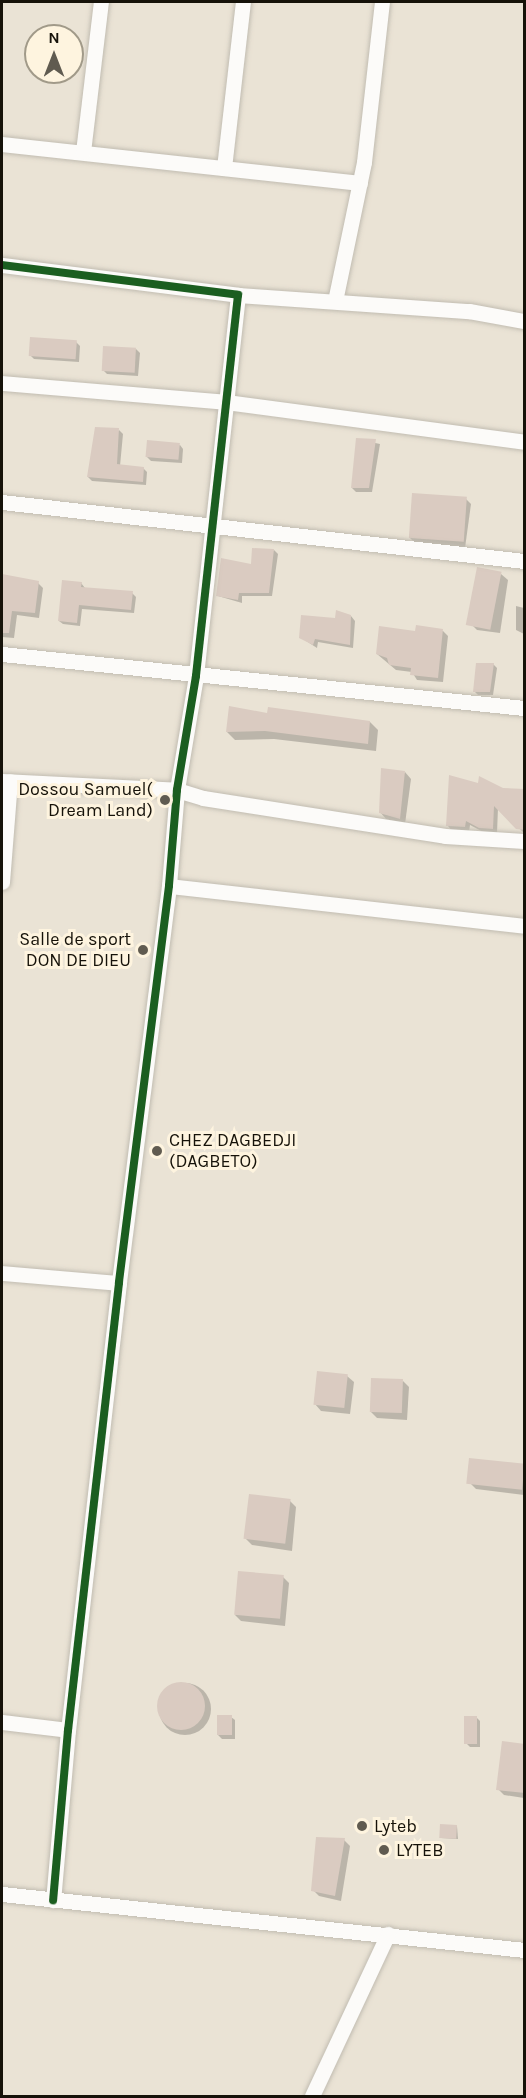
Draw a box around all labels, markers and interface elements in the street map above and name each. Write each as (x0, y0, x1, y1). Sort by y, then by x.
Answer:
north arrow (24, 24, 84, 84)
text: N (48, 28, 60, 47)
place label: Dossou Samuel( Dream Land) (18, 779, 153, 822)
marker: Dossou Samuel( Dream Land) (158, 793, 172, 807)
place label: Salle de sport DON DE DIEU (19, 929, 131, 972)
marker: Salle de sport DON DE DIEU (136, 943, 150, 957)
place label: CHEZ DAGBEDJI (DAGBETO) (169, 1130, 296, 1172)
marker: CHEZ DAGBEDJI (DAGBETO) (150, 1144, 164, 1158)
place label: Lyteb (374, 1815, 417, 1837)
marker: Lyteb (355, 1819, 369, 1833)
place label: LYTEB (396, 1839, 443, 1861)
marker: LYTEB (377, 1843, 391, 1857)

